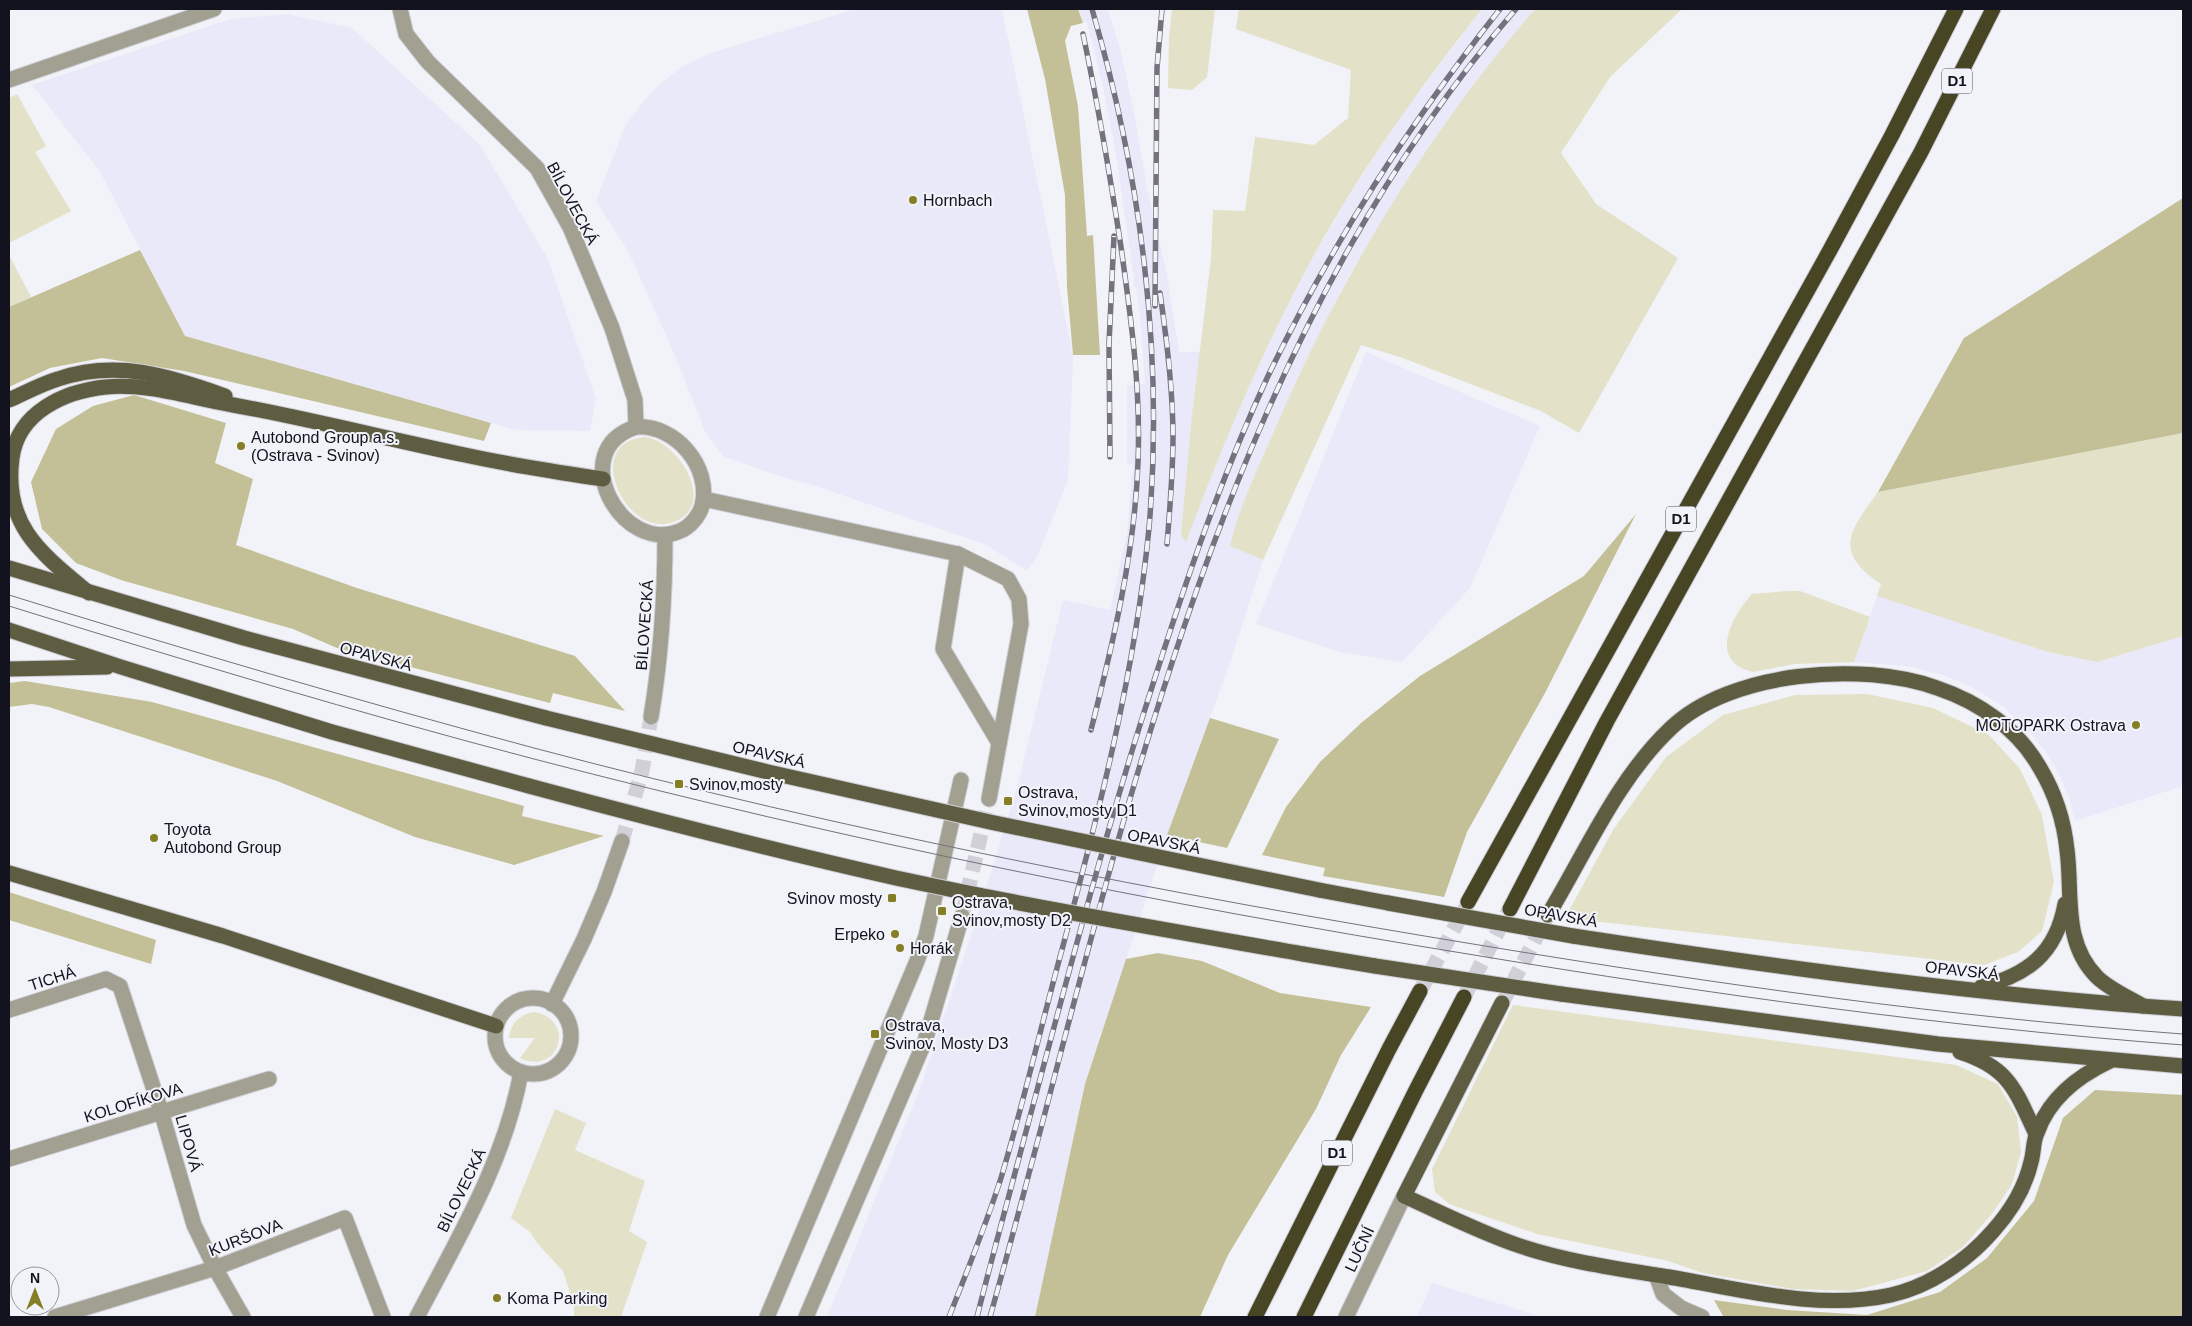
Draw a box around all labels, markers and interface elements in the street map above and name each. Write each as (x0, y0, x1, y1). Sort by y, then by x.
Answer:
road number: D1 (1942, 68, 1972, 94)
street label: BÍLOVECKÁ (544, 159, 602, 248)
place label: Hornbach (923, 192, 992, 209)
marker: Hornbach (907, 194, 919, 206)
place label: Autobond Group a.s. (Ostrava - Svinov) (251, 429, 399, 464)
marker: Autobond Group a.s. (Ostrava - Svinov) (235, 440, 247, 452)
road number: D1 (1666, 506, 1696, 532)
street label: BÍLOVECKÁ (632, 579, 656, 671)
street label: OPAVSKÁ (338, 638, 414, 674)
place label: MOTOPARK Ostrava (1975, 717, 2126, 734)
marker: MOTOPARK Ostrava (2130, 719, 2142, 731)
street label: OPAVSKÁ (731, 737, 807, 771)
place label: Svinov,mosty (689, 776, 783, 793)
marker: Svinov,mosty (673, 778, 685, 790)
place label: Ostrava, Svinov,mosty D1 (1018, 784, 1137, 819)
marker: Ostrava, Svinov,mosty D1 (1002, 795, 1014, 807)
place label: Toyota Autobond Group (164, 821, 282, 856)
street label: OPAVSKÁ (1126, 825, 1202, 857)
marker: Toyota Autobond Group (148, 832, 160, 844)
place label: Svinov mosty (787, 890, 882, 907)
marker: Svinov mosty (886, 892, 898, 904)
place label: Ostrava, Svinov,mosty D2 (952, 894, 1071, 929)
street label: OPAVSKÁ (1523, 900, 1599, 930)
marker: Ostrava, Svinov,mosty D2 (936, 905, 948, 917)
place label: Erpeko (834, 926, 885, 943)
marker: Erpeko (889, 928, 901, 940)
place label: Horák (910, 940, 954, 957)
marker: Horák (894, 942, 906, 954)
street label: OPAVSKÁ (1924, 957, 2000, 983)
street label: TICHÁ (26, 962, 78, 994)
place label: Ostrava, Svinov, Mosty D3 (885, 1017, 1008, 1052)
marker: Ostrava, Svinov, Mosty D3 (869, 1028, 881, 1040)
street label: KOLOFÍKOVA (82, 1078, 185, 1126)
street label: LIPOVÁ (172, 1113, 206, 1174)
road number: D1 (1322, 1140, 1352, 1166)
street label: BÍLOVECKÁ (433, 1145, 489, 1235)
street label: KURŠOVA (206, 1215, 284, 1259)
street label: LUČNÍ (1341, 1223, 1378, 1275)
north arrow (10, 1266, 60, 1316)
text: N (30, 1270, 40, 1286)
place label: Koma Parking (507, 1290, 608, 1307)
marker: Koma Parking (491, 1292, 503, 1304)

